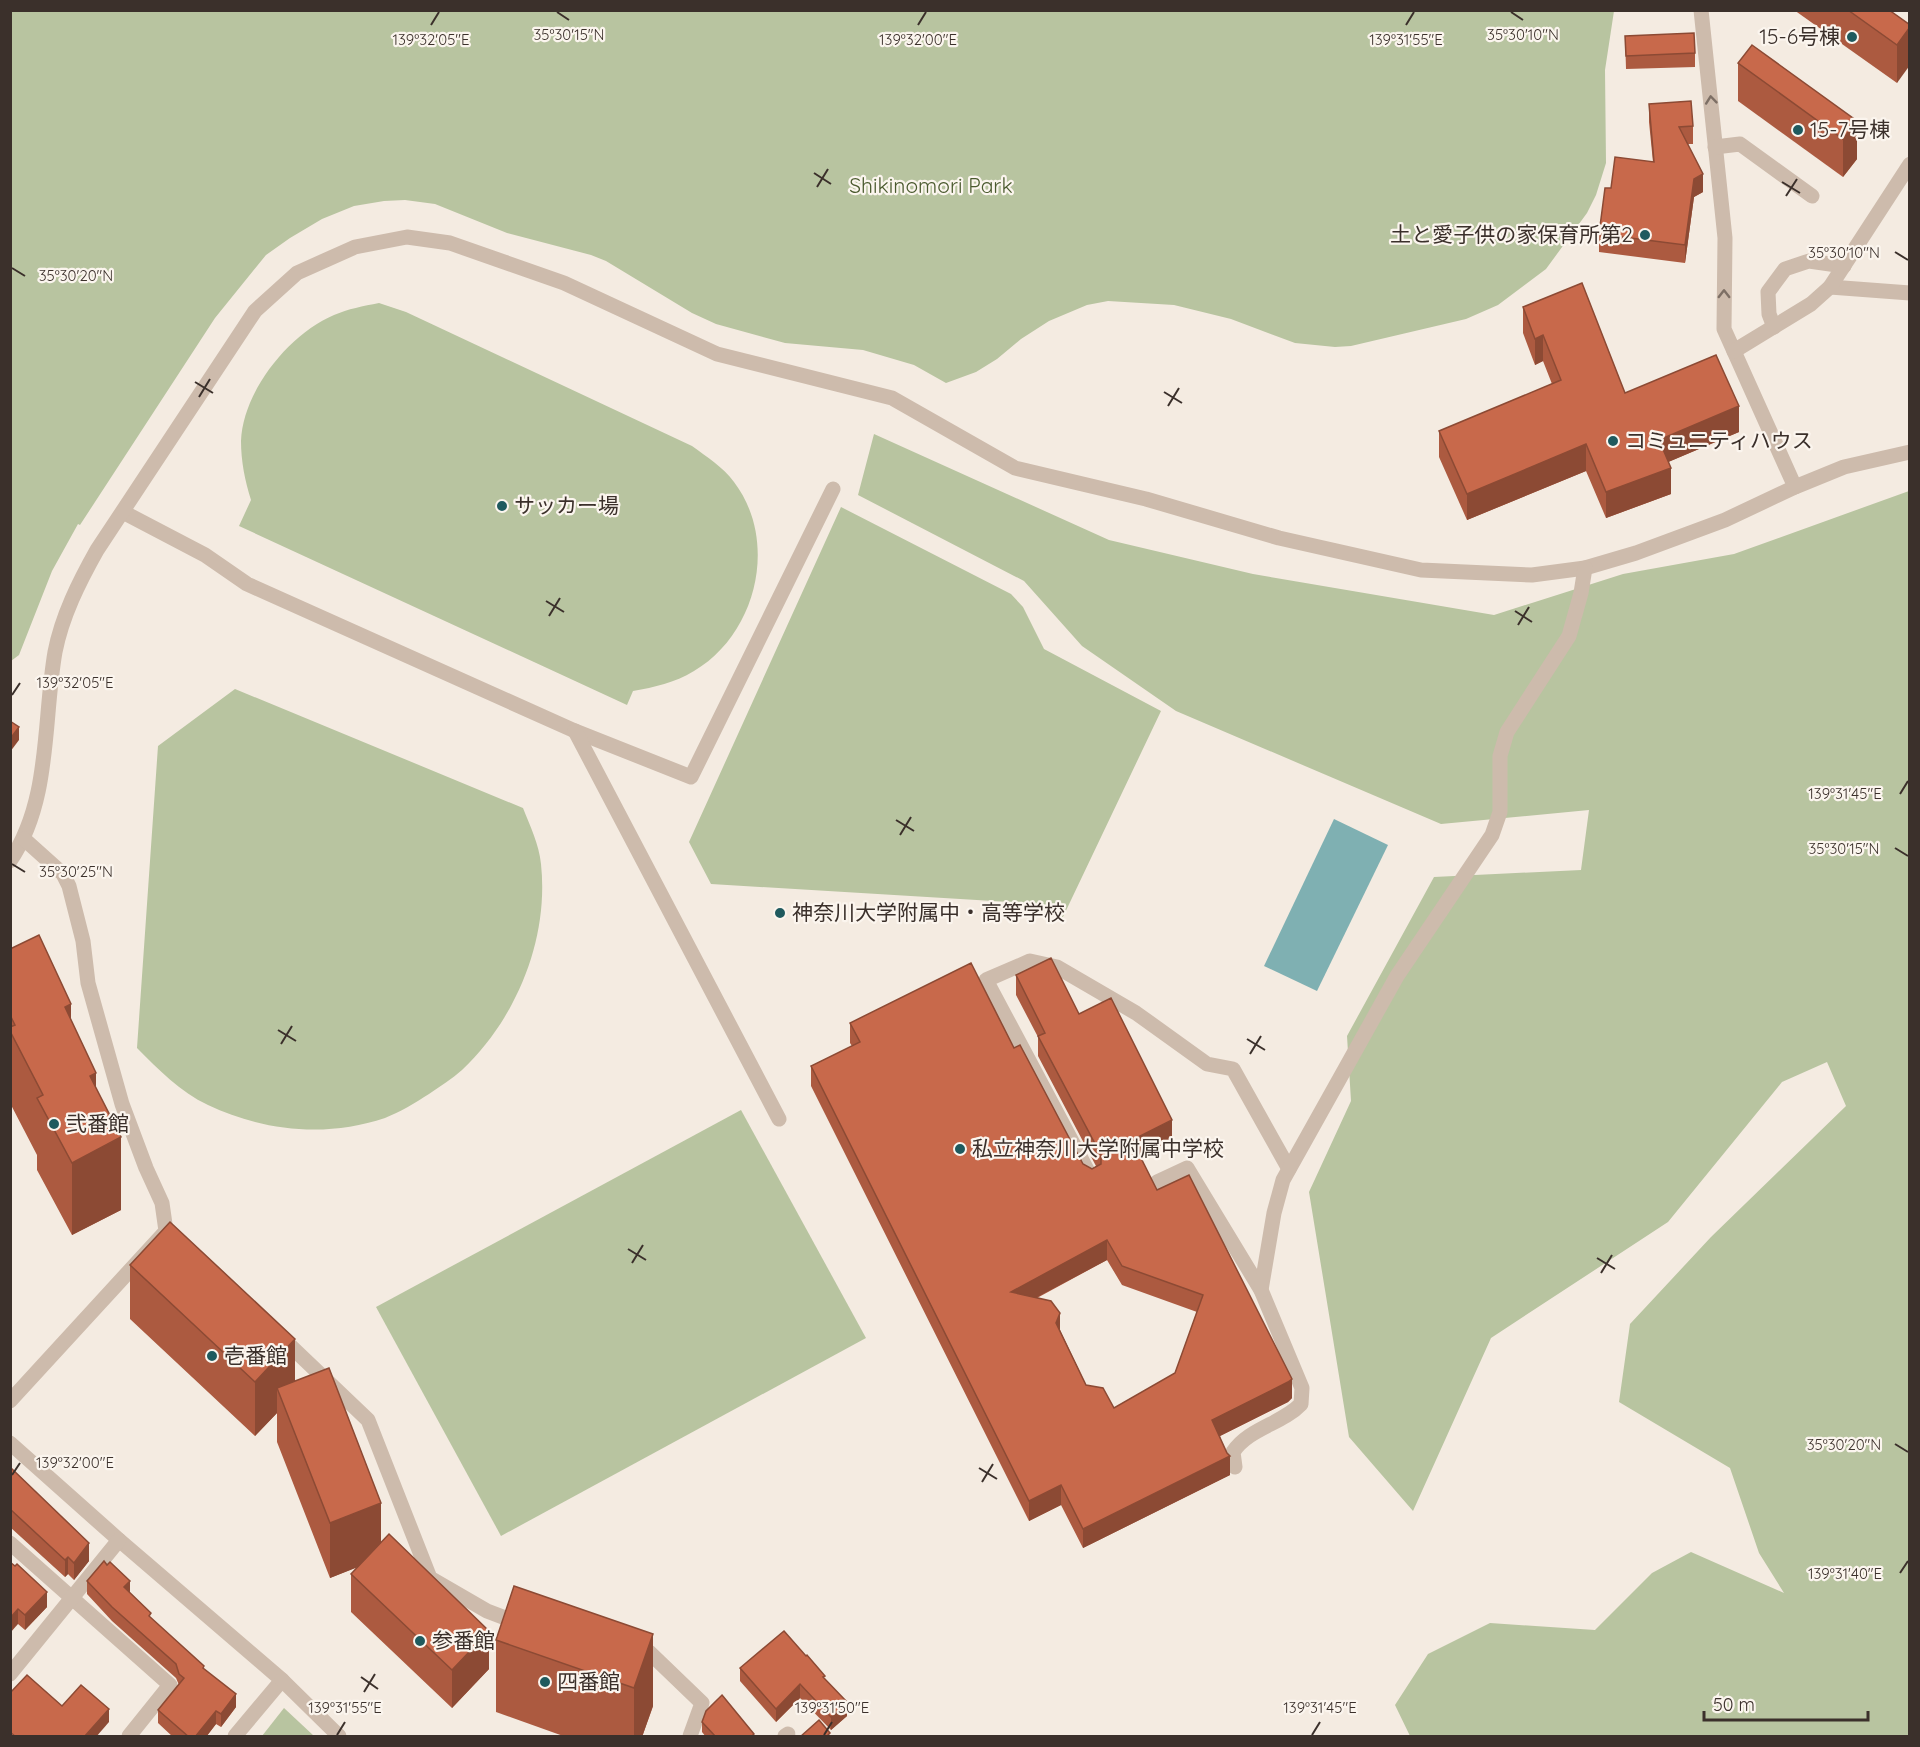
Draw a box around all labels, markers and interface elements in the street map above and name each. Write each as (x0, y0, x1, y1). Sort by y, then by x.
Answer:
place label: 15-6号棟 (1759, 23, 1840, 49)
text: 35°30'15"N (533, 25, 605, 44)
text: 35°30'10"N (1487, 25, 1559, 44)
text: 139°32'05"E (392, 30, 470, 49)
text: 139°32'00"E (879, 30, 957, 49)
text: 139°31'55"E (1369, 30, 1443, 49)
marker: 15-6号棟 (1845, 30, 1859, 44)
one-way arrow (1705, 96, 1717, 105)
place label: 15-7号棟 (1810, 116, 1890, 142)
marker: 15-7号棟 (1791, 123, 1805, 137)
park label: Shikinomori Park (849, 172, 1013, 198)
place label: 土と愛子供の家保育所第2 (1390, 221, 1633, 247)
marker: 土と愛子供の家保育所第2 (1638, 228, 1652, 242)
text: 35°30'10"N (1808, 243, 1880, 262)
text: 35°30'20"N (39, 266, 113, 285)
one-way arrow (1718, 290, 1731, 299)
place label: コミュニティハウス (1625, 427, 1813, 453)
marker: コミュニティハウス (1606, 434, 1620, 448)
place label: サッカー場 (514, 492, 619, 518)
marker: サッカー場 (495, 499, 509, 513)
text: 139°32'05"E (36, 673, 114, 692)
text: 139°31'45"E (1808, 784, 1882, 803)
text: 35°30'15"N (1808, 839, 1880, 858)
text: 35°30'25"N (39, 862, 113, 881)
place label: 神奈川大学附属中・高等学校 (792, 899, 1065, 925)
marker: 神奈川大学附属中・高等学校 (773, 906, 787, 920)
place label: 弐番館 (66, 1110, 129, 1136)
marker: 弐番館 (47, 1117, 61, 1131)
place label: 私立神奈川大学附属中学校 (972, 1135, 1224, 1161)
marker: 私立神奈川大学附属中学校 (953, 1142, 967, 1156)
place label: 壱番館 (224, 1342, 287, 1368)
marker: 壱番館 (205, 1349, 219, 1363)
text: 35°30'20"N (1807, 1435, 1881, 1454)
text: 139°32'00"E (36, 1453, 114, 1472)
text: 139°31'40"E (1808, 1564, 1882, 1583)
place label: 参番館 (432, 1627, 495, 1653)
marker: 参番館 (413, 1634, 427, 1648)
place label: 四番館 (557, 1668, 620, 1694)
marker: 四番館 (538, 1675, 552, 1689)
scale bar (1704, 1684, 1868, 1722)
text: 50 m (1713, 1693, 1755, 1716)
text: 139°31'55"E (308, 1698, 382, 1717)
text: 139°31'50"E (795, 1698, 869, 1717)
text: 139°31'45"E (1283, 1698, 1357, 1717)

